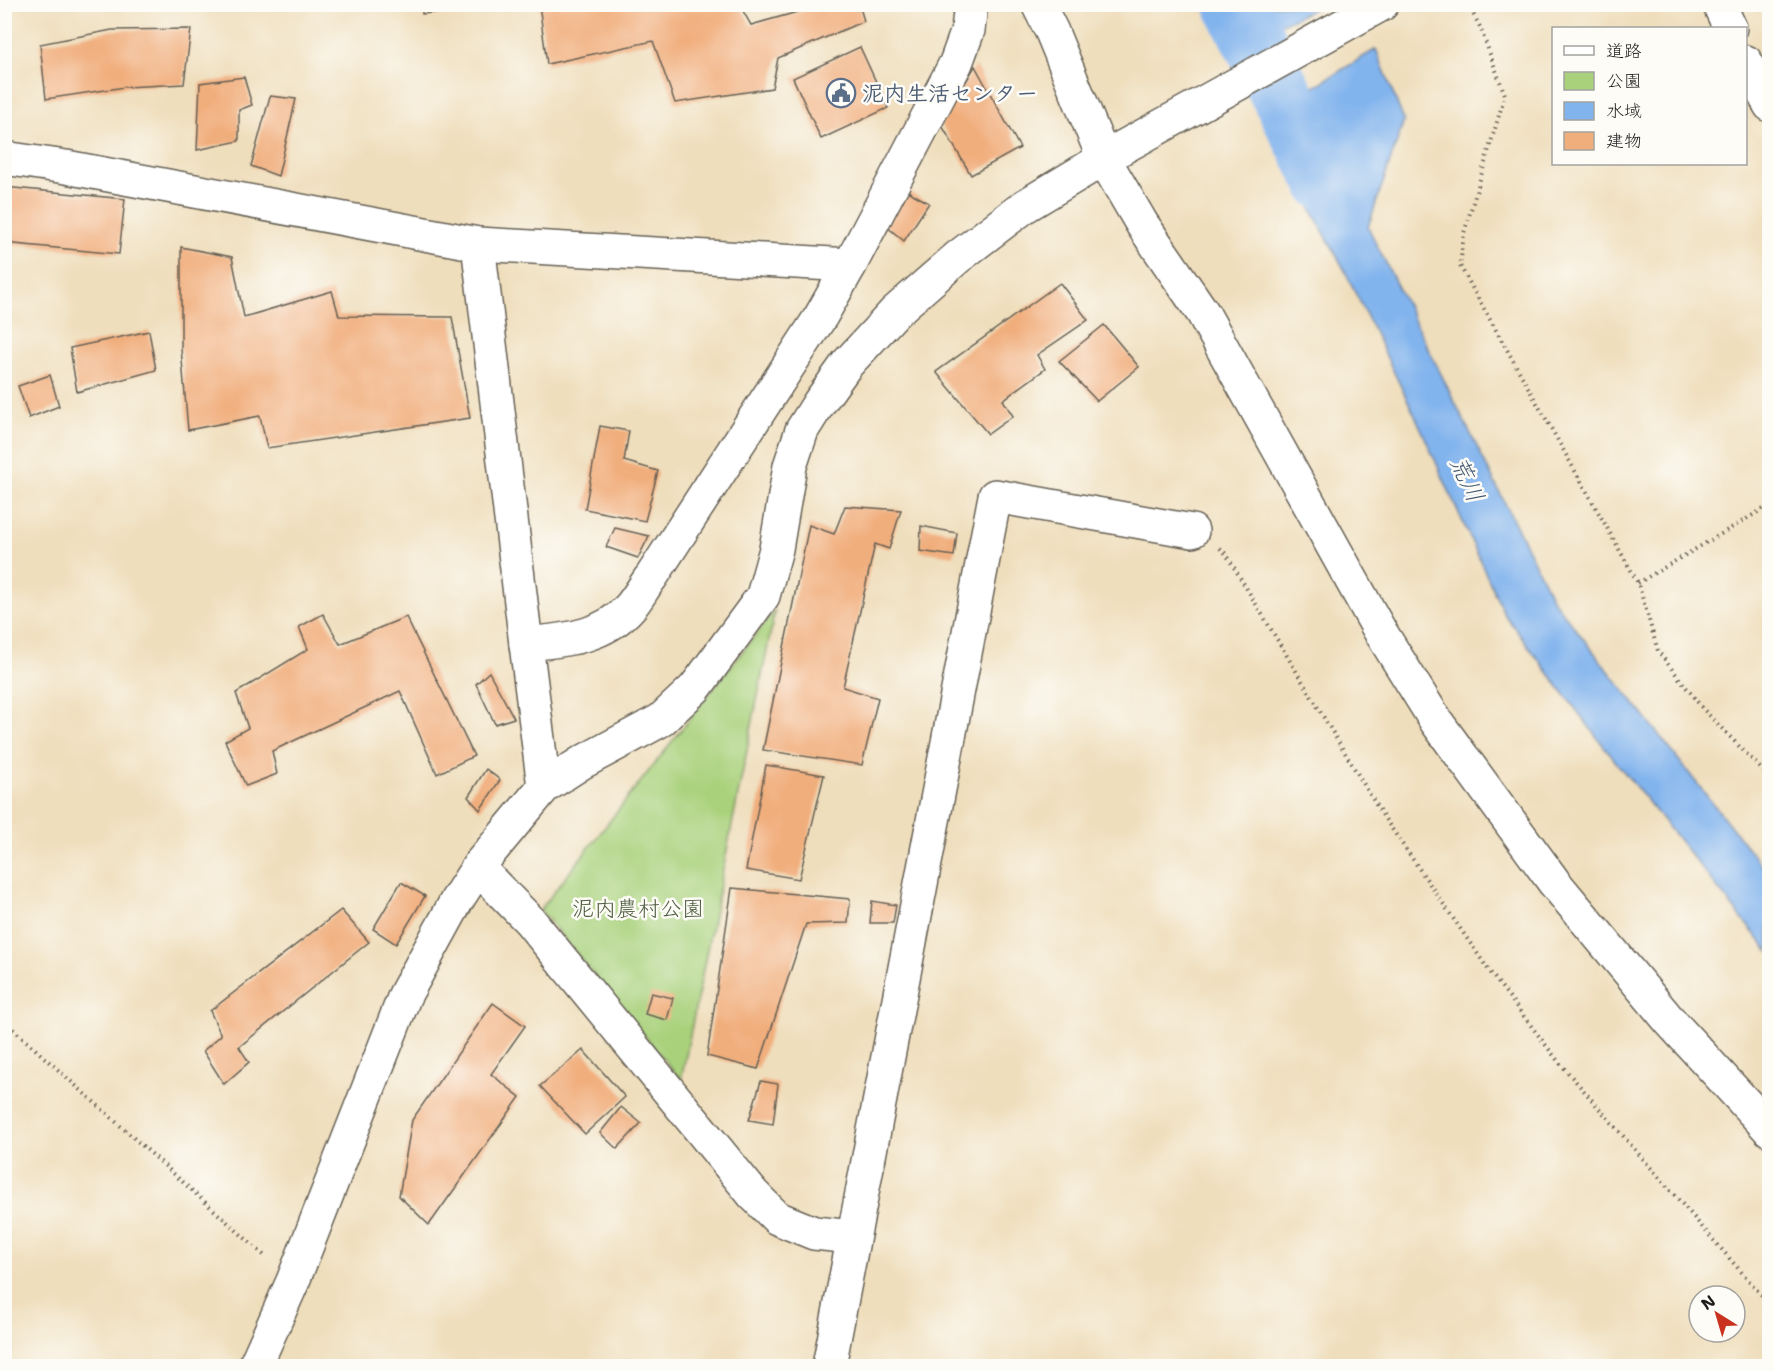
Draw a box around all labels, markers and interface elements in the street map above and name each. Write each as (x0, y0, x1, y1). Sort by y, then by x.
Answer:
legend (1552, 27, 1747, 165)
text: 道路 (1606, 39, 1642, 63)
text: 公園 (1606, 69, 1642, 93)
public building icon: 泥内生活センター (825, 77, 857, 109)
place label: 泥内生活センター (862, 79, 1038, 108)
text: 水域 (1606, 99, 1642, 123)
text: 建物 (1606, 129, 1642, 153)
water label: 荒川 (1442, 450, 1492, 508)
park label: 泥内農村公園 (572, 894, 704, 923)
north arrow (1687, 1284, 1747, 1344)
text: N (1697, 1290, 1720, 1315)

